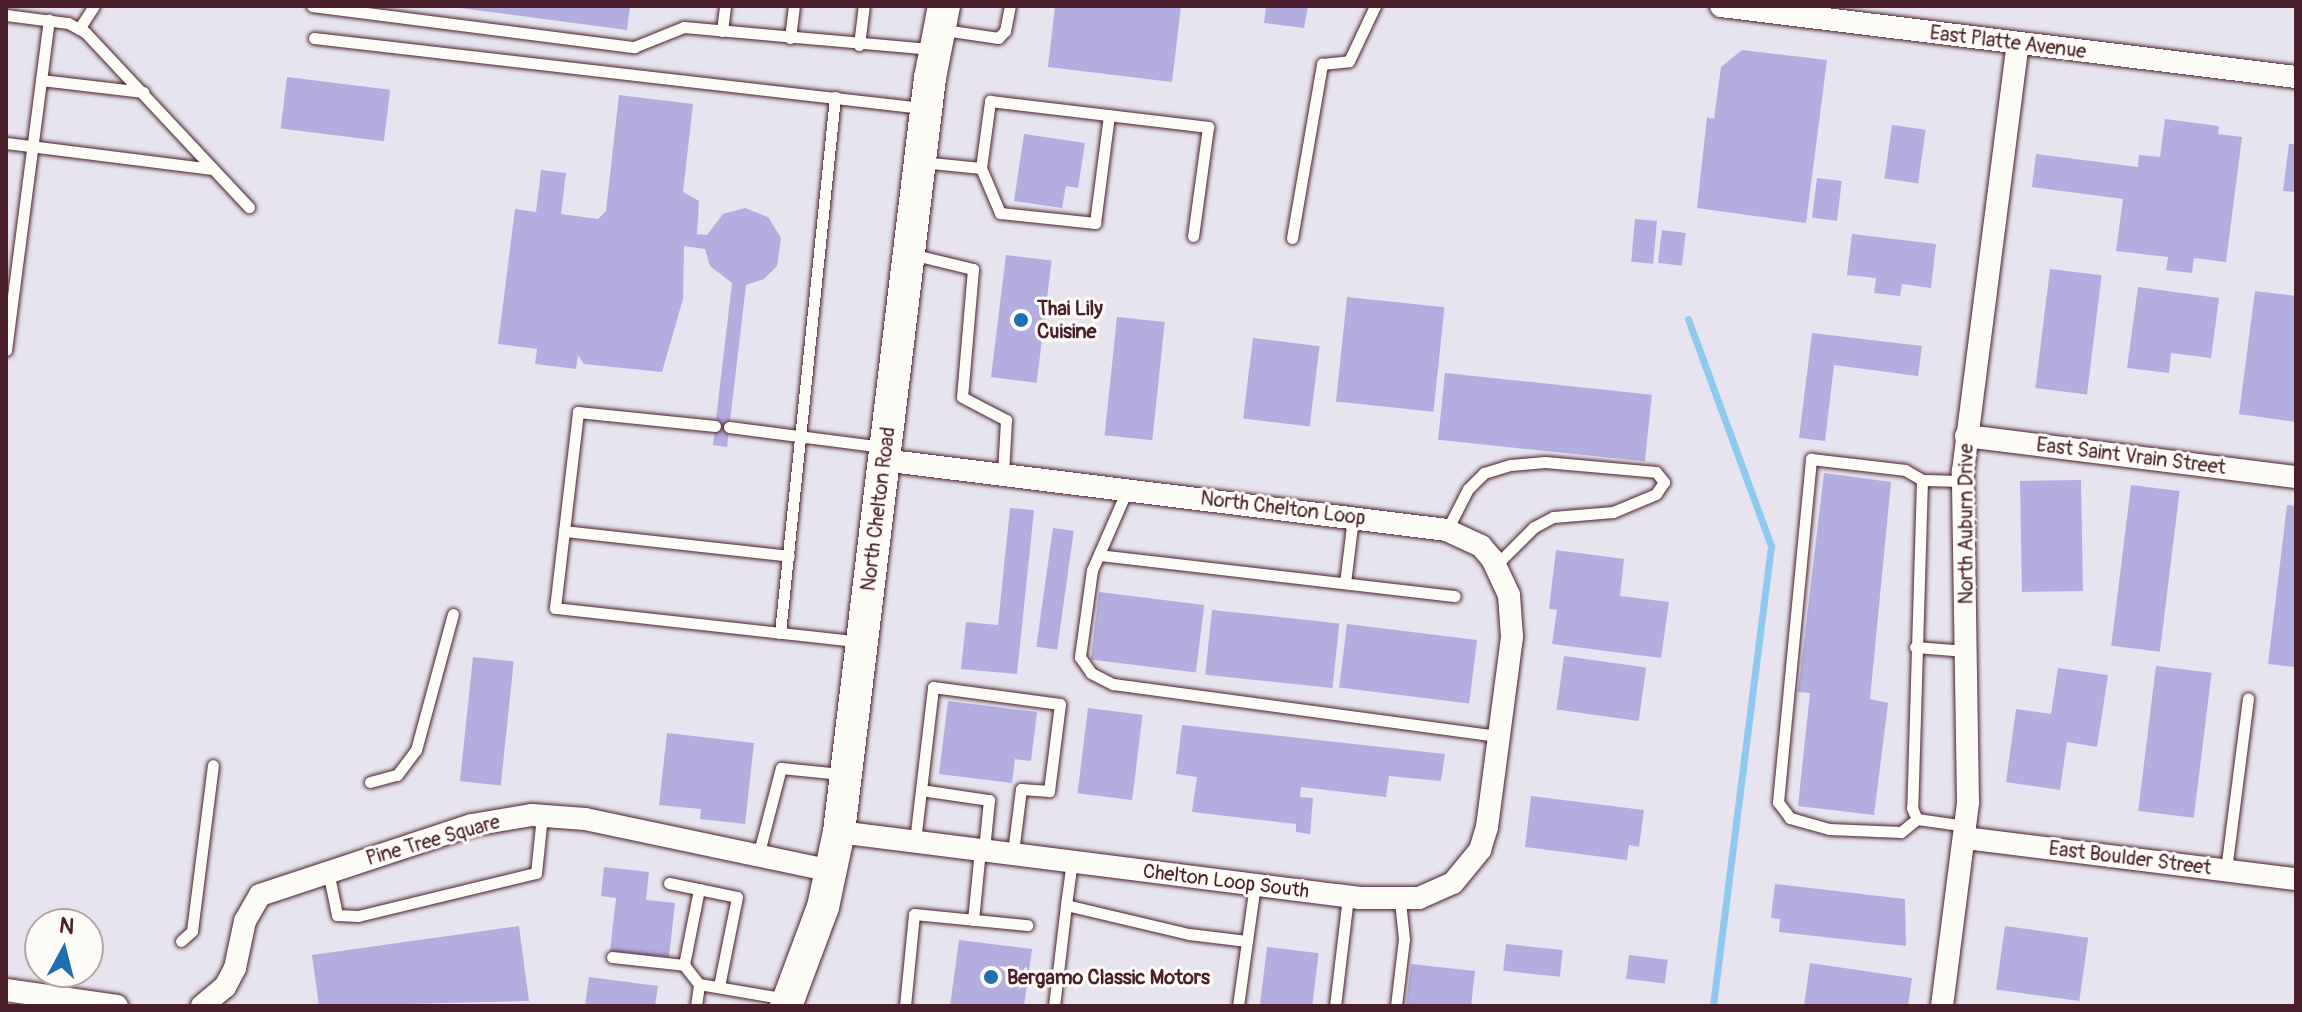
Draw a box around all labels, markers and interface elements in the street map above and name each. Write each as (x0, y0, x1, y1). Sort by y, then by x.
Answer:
street label: East Platte Avenue (1928, 21, 2088, 63)
place label: Thai Lily Cuisine (1037, 296, 1103, 343)
marker: Thai Lily Cuisine (1012, 311, 1030, 329)
street label: North Chelton Road (856, 426, 900, 592)
street label: East Saint Vrain Street (2035, 432, 2227, 480)
street label: North Auburn Drive (1954, 444, 1978, 604)
street label: North Chelton Loop (1199, 486, 1367, 530)
street label: Pine Tree Square (363, 809, 503, 871)
street label: East Boulder Street (2047, 836, 2213, 880)
street label: Chelton Loop South (1142, 859, 1310, 903)
north arrow (24, 908, 104, 988)
text: N (58, 911, 76, 941)
place label: Bergamo Classic Motors (1007, 965, 1210, 989)
marker: Bergamo Classic Motors (982, 968, 1000, 986)

